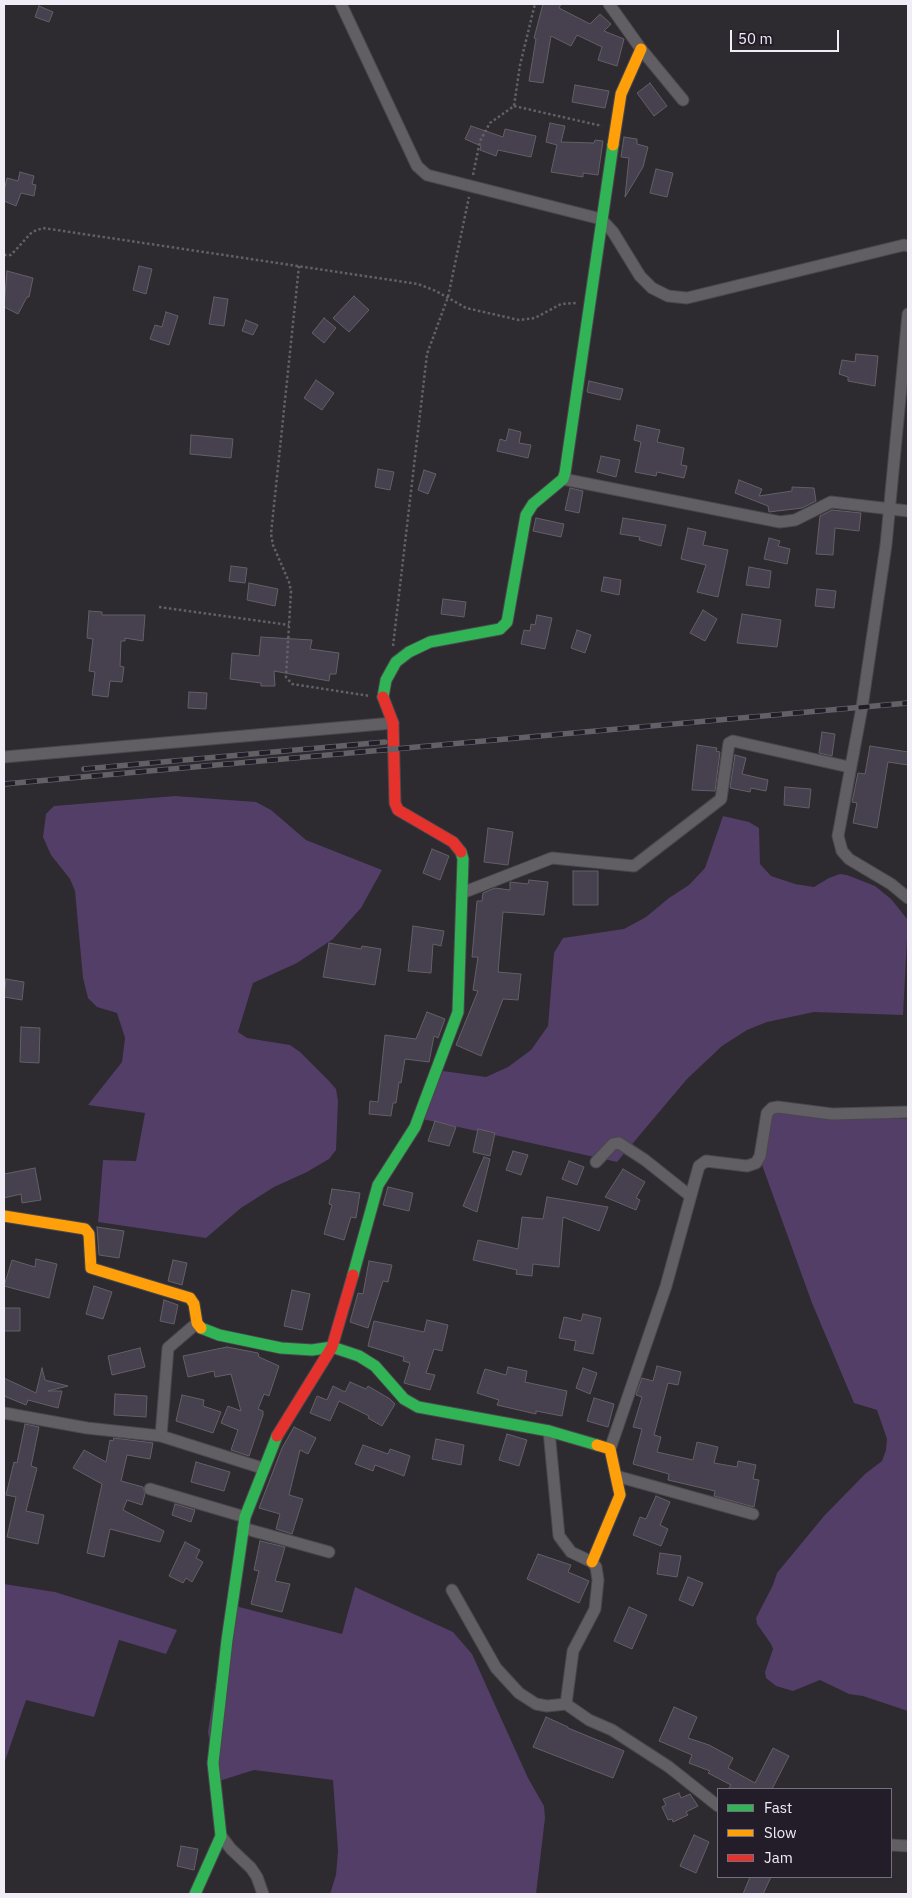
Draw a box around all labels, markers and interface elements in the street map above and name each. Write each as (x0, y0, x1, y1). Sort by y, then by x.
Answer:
scale bar (732, 20, 841, 52)
text: 50 m (738, 29, 773, 48)
legend (717, 1788, 892, 1878)
text: Fast (764, 1798, 792, 1817)
text: Slow (764, 1823, 797, 1842)
text: Jam (764, 1848, 793, 1867)

